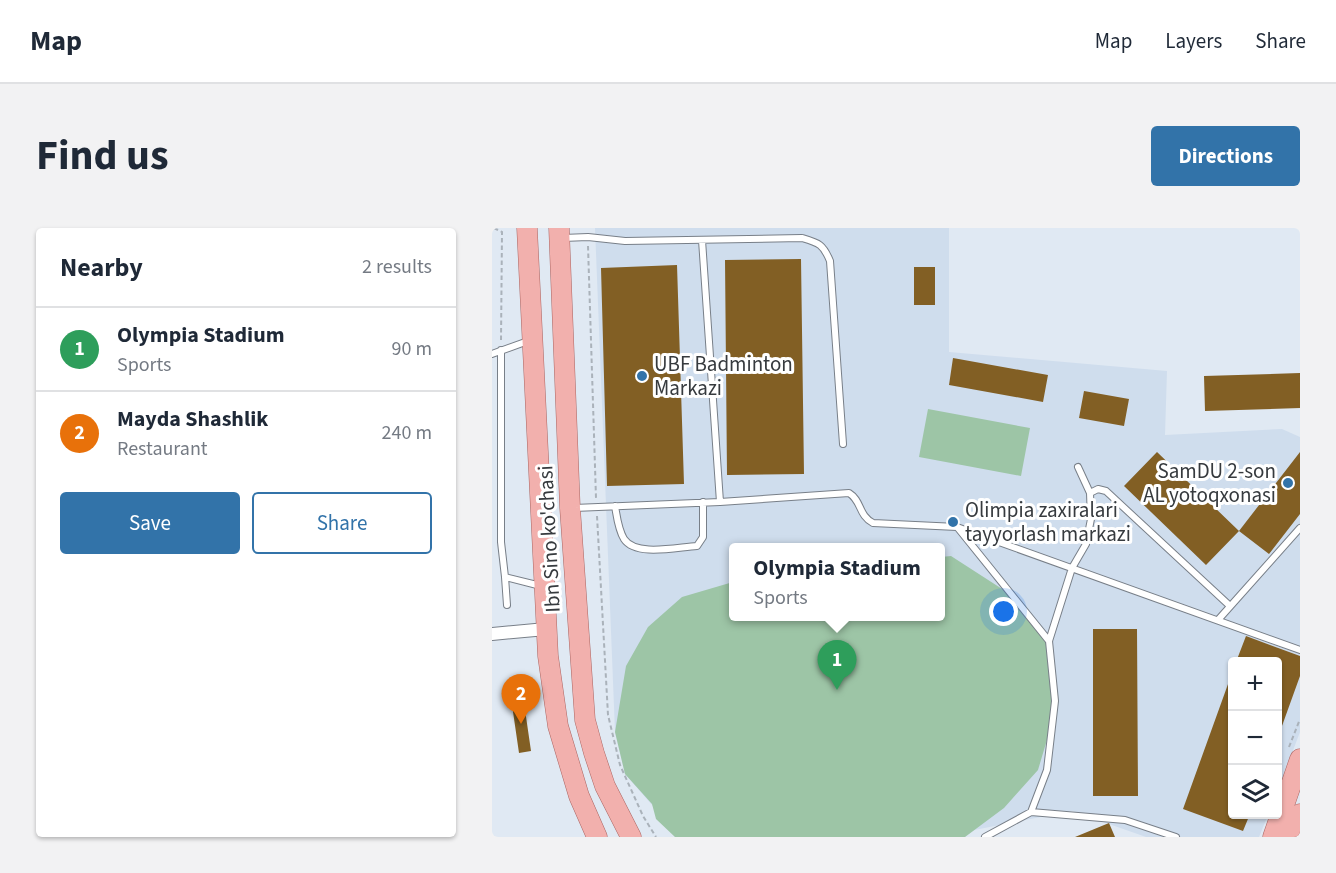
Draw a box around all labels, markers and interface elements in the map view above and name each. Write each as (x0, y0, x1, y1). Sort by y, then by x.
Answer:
text: Map (30, 21, 82, 61)
text: Map (1095, 26, 1132, 56)
text: Layers (1165, 26, 1222, 56)
text: Share (1255, 26, 1306, 56)
text: Find us (36, 126, 169, 186)
button: Directions (1151, 126, 1300, 186)
text: Nearby (60, 249, 143, 286)
text: 2 results (362, 253, 432, 281)
text: Olympia Stadium (117, 319, 285, 351)
text: 1 (74, 335, 85, 363)
text: 90 m (392, 335, 432, 363)
place label: UBF Badminton Markazi (654, 349, 793, 403)
text: Sports (117, 351, 172, 379)
marker: UBF Badminton Markazi (635, 369, 649, 383)
text: Mayda Shashlik (117, 403, 268, 435)
text: 2 (74, 419, 85, 447)
text: 240 m (382, 419, 432, 447)
text: Restaurant (117, 435, 208, 463)
place label: SamDU 2-son AL yotoqxonasi (1143, 456, 1276, 510)
street label: Ibn Sino ko'chasi (530, 465, 568, 613)
marker: SamDU 2-son AL yotoqxonasi (1281, 476, 1295, 490)
button: Save (60, 492, 240, 554)
button: Share (252, 492, 432, 554)
place label: Olimpia zaxiralari tayyorlash markazi (965, 495, 1131, 549)
marker: Olimpia zaxiralari tayyorlash markazi (946, 515, 960, 529)
popup (729, 543, 945, 621)
text: Olympia Stadium (753, 552, 921, 584)
text: Sports (753, 584, 808, 612)
your location (989, 597, 1018, 626)
pin: 1 (818, 640, 856, 690)
map controls (1228, 657, 1282, 819)
button: + (1228, 657, 1282, 711)
pin: 2 (501, 674, 540, 724)
button: − (1228, 711, 1282, 765)
button: layers (1228, 765, 1282, 819)

